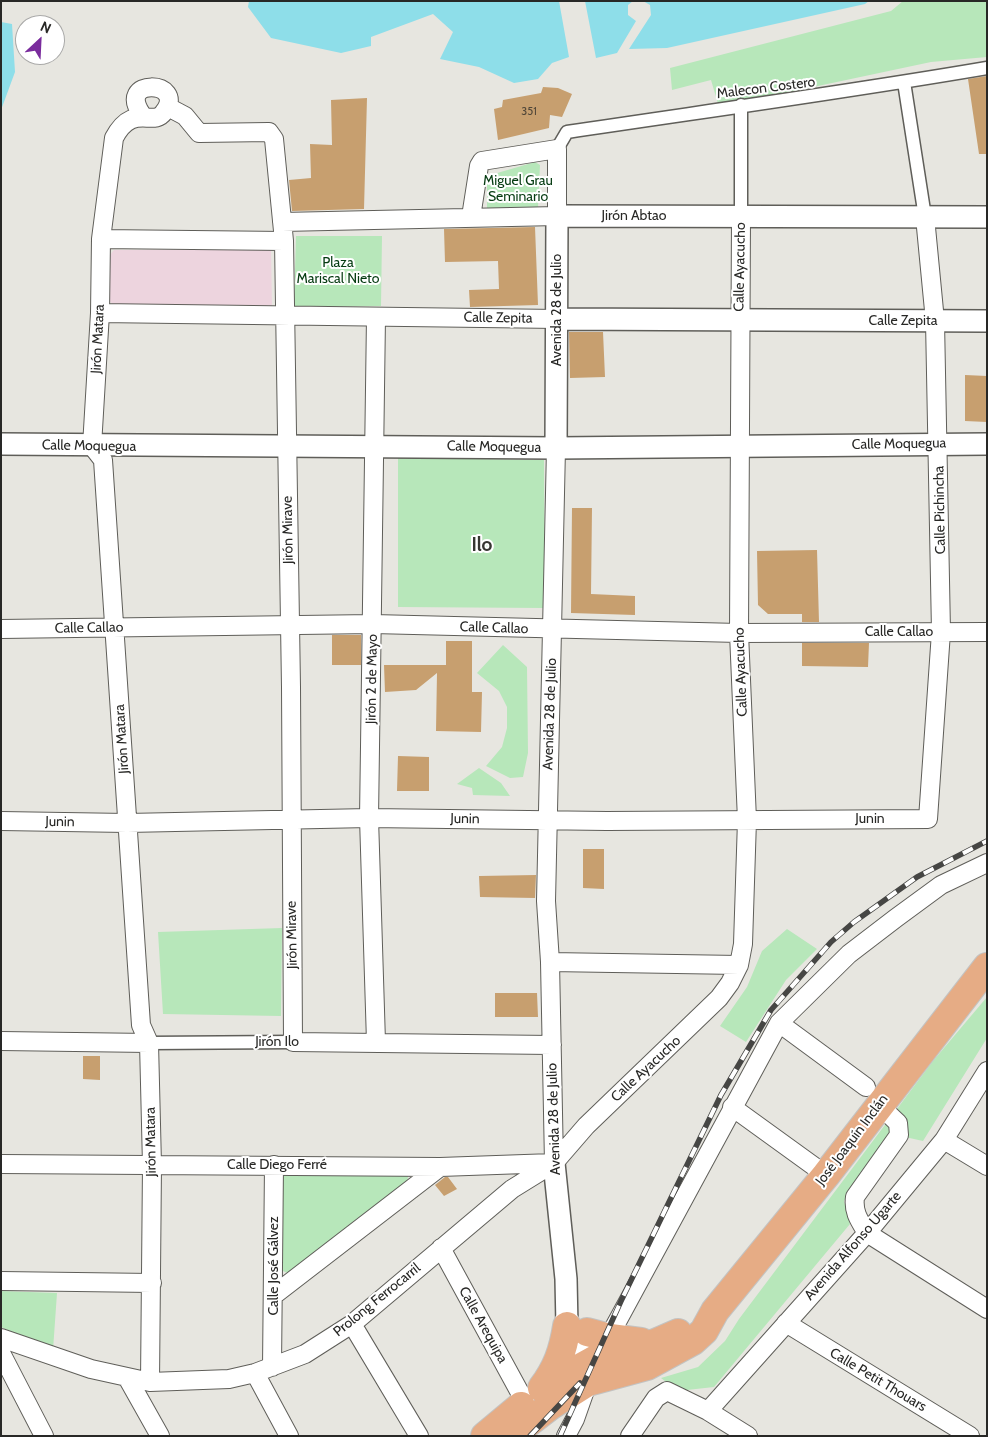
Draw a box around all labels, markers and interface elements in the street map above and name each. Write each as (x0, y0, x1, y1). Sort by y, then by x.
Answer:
north arrow (15, 15, 65, 65)
text: N (38, 17, 54, 38)
street label: Malecon Costero (716, 74, 816, 102)
house number: 351 (521, 105, 537, 119)
park label: Miguel Grau Seminario (483, 173, 553, 206)
street label: Jirón Abtao (602, 208, 666, 224)
street label: Calle Ayacucho (731, 222, 749, 312)
street label: Avenida 28 de Julio (549, 254, 565, 366)
park label: Plaza Mariscal Nieto (297, 255, 379, 288)
street label: Jirón Matara (88, 304, 108, 374)
street label: Calle Zepita (463, 309, 533, 327)
street label: Calle Zepita (869, 313, 937, 329)
street label: Calle Moquegua (852, 435, 946, 453)
street label: Calle Moquegua (42, 437, 136, 455)
street label: Calle Moquegua (447, 438, 541, 456)
street label: Calle Pichincha (931, 466, 949, 554)
street label: Jirón Mirave (279, 496, 297, 564)
district label: Ilo (472, 534, 492, 556)
street label: Calle Callao (459, 618, 529, 638)
street label: Calle Callao (55, 619, 123, 637)
street label: Calle Callao (865, 624, 933, 640)
street label: Calle Ayacucho (731, 627, 751, 717)
street label: Jirón 2 de Mayo (363, 634, 381, 724)
street label: Avenida 28 de Julio (540, 658, 560, 770)
street label: Jirón Matara (111, 704, 133, 774)
street label: Junin (450, 810, 480, 828)
street label: Junin (855, 811, 885, 827)
street label: Junin (45, 813, 75, 831)
street label: Jirón Mirave (283, 901, 301, 969)
street label: Calle Ayacucho (608, 1032, 684, 1106)
street label: Jirón Ilo (255, 1034, 299, 1050)
street label: Avenida 28 de Julio (544, 1063, 564, 1175)
street label: José Joaquín Inclán (812, 1091, 892, 1189)
street label: Jirón Matara (142, 1107, 160, 1177)
street label: Calle Diego Ferré (227, 1157, 327, 1173)
street label: Avenida Alfonso Ugarte (801, 1188, 905, 1304)
street label: Calle José Gálvez (266, 1216, 282, 1316)
street label: Prolong Ferrocarril (330, 1260, 424, 1340)
street label: Calle Arequipa (455, 1284, 511, 1366)
street label: Calle Petit Thouars (827, 1345, 929, 1415)

